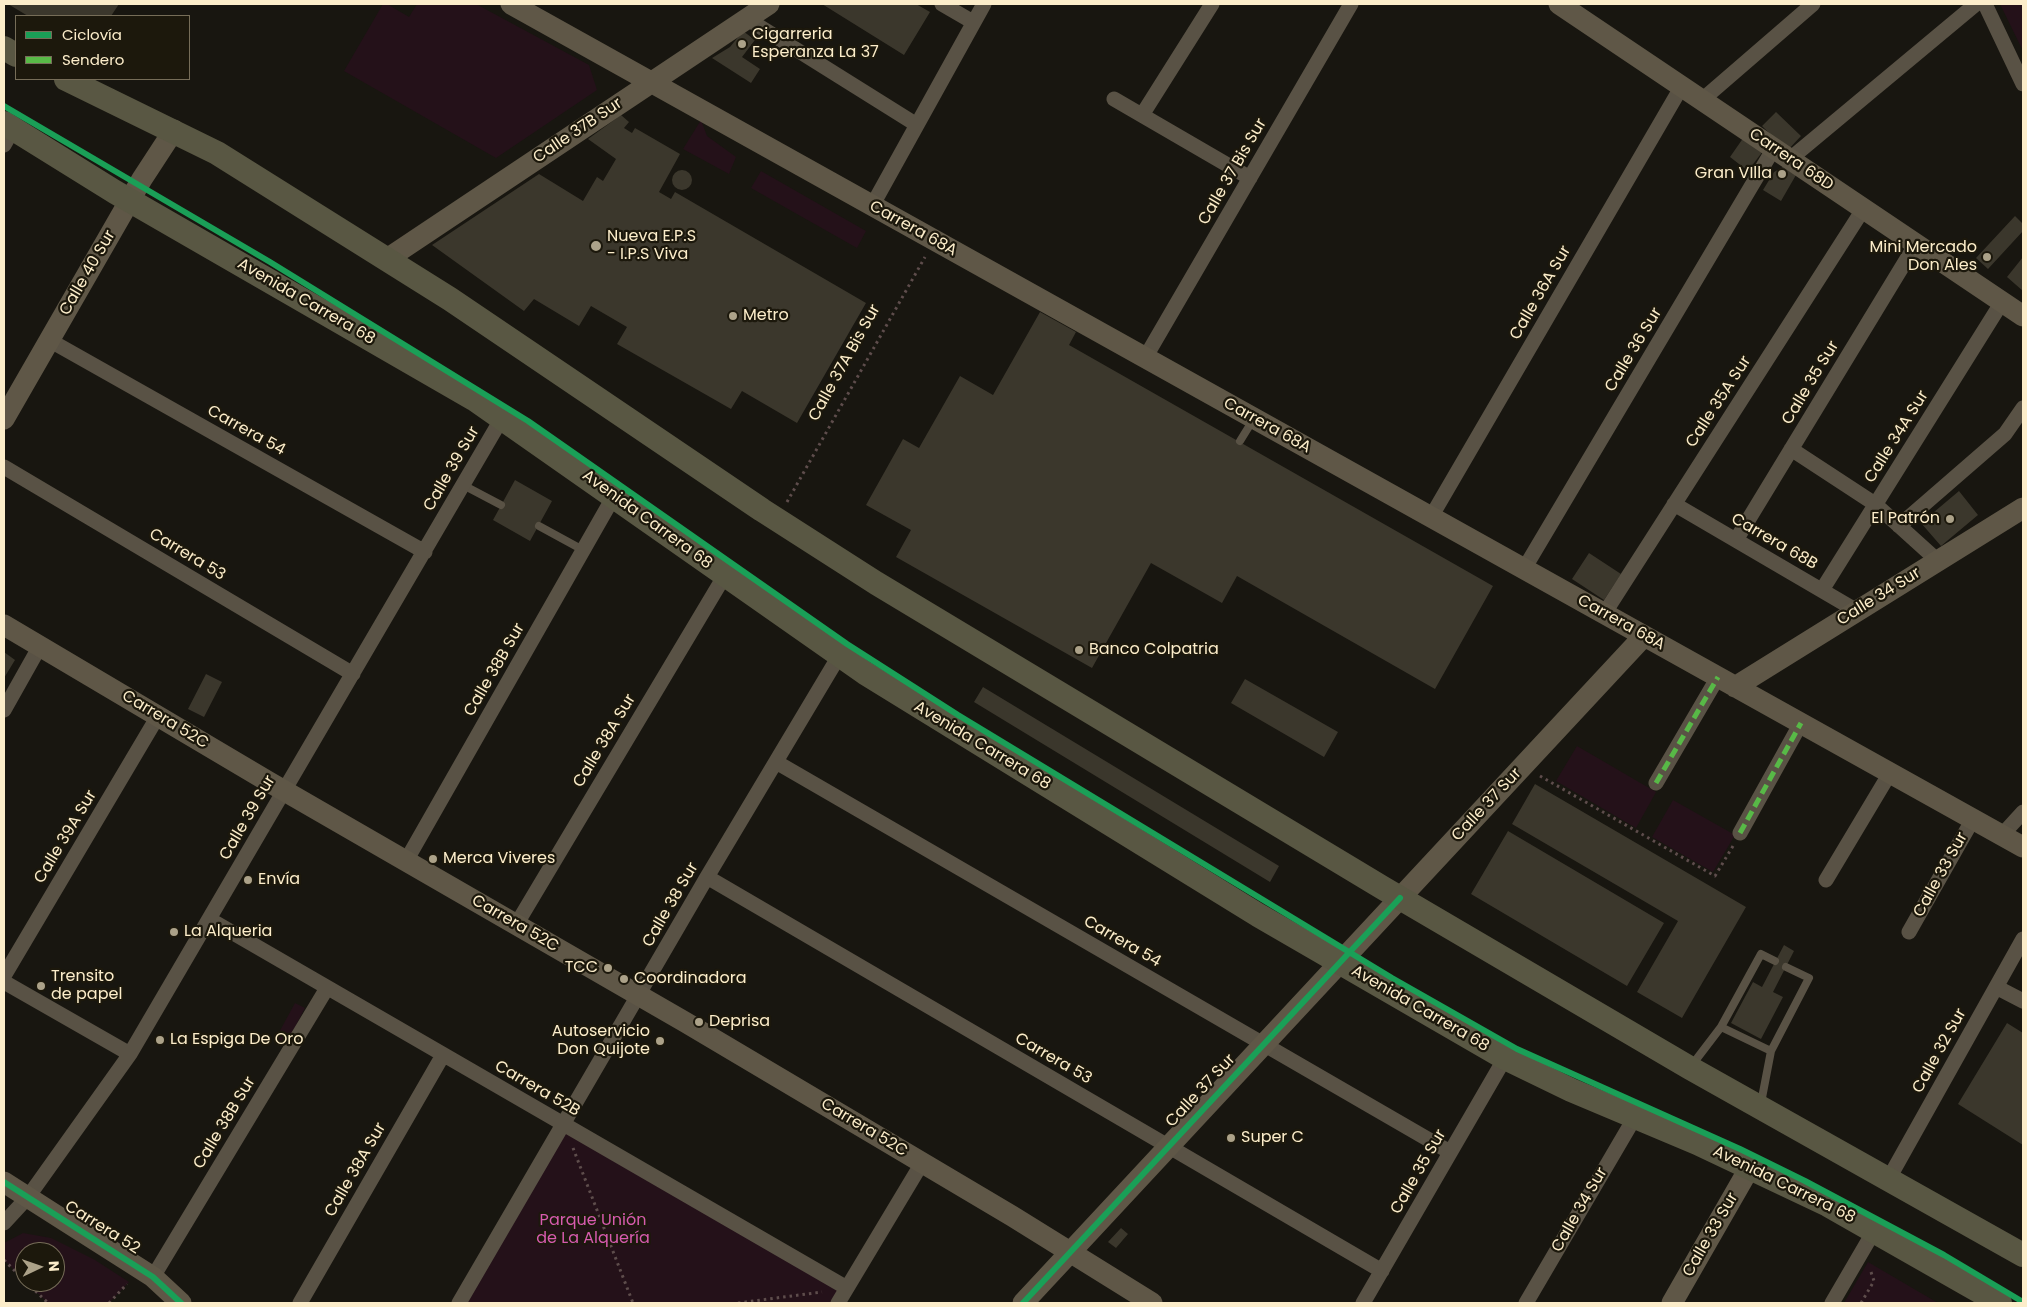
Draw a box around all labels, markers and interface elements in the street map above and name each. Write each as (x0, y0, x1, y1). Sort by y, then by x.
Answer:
legend (15, 15, 190, 80)
text: Ciclovía (62, 24, 122, 45)
place label: Cigarreria Esperanza La 37 (752, 25, 879, 63)
marker: Cigarreria Esperanza La 37 (736, 38, 748, 50)
text: Sendero (62, 49, 124, 70)
street label: Calle 37B Sur (530, 94, 626, 168)
street label: Calle 37 Bis Sur (1195, 115, 1271, 229)
street label: Carrera 68D (1745, 125, 1837, 195)
place label: Gran VIlla (1695, 164, 1772, 184)
marker: Gran VIlla (1776, 168, 1788, 180)
street label: Carrera 68A (866, 197, 960, 261)
street label: Calle 40 Sur (56, 227, 120, 319)
place label: Nueva E.P.S - I.P.S Viva (607, 227, 696, 265)
place label: Mini Mercado Don Ales (1870, 238, 1977, 276)
marker: Nueva E.P.S - I.P.S Viva (589, 239, 603, 253)
street label: Calle 36A Sur (1506, 243, 1576, 343)
marker: Mini Mercado Don Ales (1981, 251, 1993, 263)
street label: Avenida Carrera 68 (234, 255, 378, 349)
street label: Calle 37A Bis Sur (805, 301, 885, 425)
street label: Calle 36 Sur (1601, 304, 1667, 396)
place label: Metro (743, 306, 789, 326)
marker: Metro (727, 310, 739, 322)
street label: Calle 35 Sur (1778, 338, 1844, 428)
street label: Calle 35A Sur (1682, 353, 1756, 451)
street label: Calle 34A Sur (1861, 387, 1933, 487)
street label: Carrera 68A (1220, 394, 1314, 458)
street label: Carrera 54 (204, 402, 288, 460)
street label: Calle 39 Sur (420, 423, 484, 515)
street label: Avenida Carrera 68 (578, 466, 716, 574)
place label: El Patrón (1871, 509, 1940, 529)
street label: Carrera 68B (1728, 510, 1820, 574)
marker: El Patrón (1944, 513, 1956, 525)
street label: Carrera 53 (145, 525, 229, 585)
street label: Calle 34 Sur (1834, 564, 1924, 630)
street label: Carrera 68A (1574, 591, 1668, 655)
street label: Calle 38B Sur (461, 620, 529, 720)
place label: Banco Colpatria (1089, 640, 1219, 660)
marker: Banco Colpatria (1073, 644, 1085, 656)
street label: Carrera 52C (118, 687, 212, 753)
street label: Calle 38A Sur (570, 691, 640, 791)
street label: Avenida Carrera 68 (910, 698, 1054, 794)
street label: Calle 37 Sur (1448, 764, 1526, 846)
street label: Calle 39 Sur (216, 772, 280, 864)
street label: Calle 39A Sur (31, 787, 101, 887)
street label: Calle 33 Sur (1910, 829, 1972, 921)
place label: Merca Viveres (443, 849, 555, 869)
marker: Merca Viveres (427, 853, 439, 865)
street label: Calle 38 Sur (639, 859, 703, 951)
place label: Envía (258, 870, 300, 890)
marker: Envía (242, 874, 254, 886)
street label: Carrera 52C (468, 891, 562, 957)
street label: Carrera 54 (1080, 912, 1164, 972)
place label: La Alqueria (184, 922, 272, 942)
marker: La Alqueria (168, 926, 180, 938)
place label: TCC (565, 958, 598, 978)
marker: TCC (602, 962, 614, 974)
street label: Avenida Carrera 68 (1348, 962, 1492, 1056)
place label: Trensito de papel (51, 967, 122, 1005)
place label: Coordinadora (634, 969, 746, 989)
marker: Coordinadora (618, 973, 630, 985)
marker: Trensito de papel (35, 980, 47, 992)
street label: Calle 32 Sur (1909, 1005, 1971, 1097)
place label: Deprisa (709, 1012, 770, 1032)
marker: Deprisa (693, 1016, 705, 1028)
place label: Autoservicio Don Quijote (552, 1022, 650, 1060)
street label: Carrera 53 (1011, 1029, 1095, 1089)
place label: La Espiga De Oro (170, 1030, 304, 1050)
marker: La Espiga De Oro (154, 1034, 166, 1046)
marker: Autoservicio Don Quijote (654, 1035, 666, 1047)
street label: Calle 37 Sur (1162, 1050, 1240, 1132)
street label: Carrera 52B (491, 1057, 583, 1121)
street label: Calle 38B Sur (190, 1073, 260, 1173)
street label: Carrera 52C (817, 1095, 911, 1161)
street label: Calle 38A Sur (321, 1120, 391, 1220)
street label: Calle 35 Sur (1387, 1126, 1451, 1218)
place label: Super C (1241, 1128, 1304, 1148)
marker: Super C (1225, 1132, 1237, 1144)
street label: Avenida Carrera 68 (1710, 1142, 1858, 1228)
street label: Calle 34 Sur (1548, 1164, 1612, 1256)
street label: Calle 33 Sur (1679, 1190, 1743, 1280)
street label: Carrera 52 (61, 1197, 143, 1259)
park label: Parque Unión de La Alquería (536, 1211, 650, 1249)
north arrow (15, 1242, 65, 1292)
text: N (44, 1260, 64, 1272)

